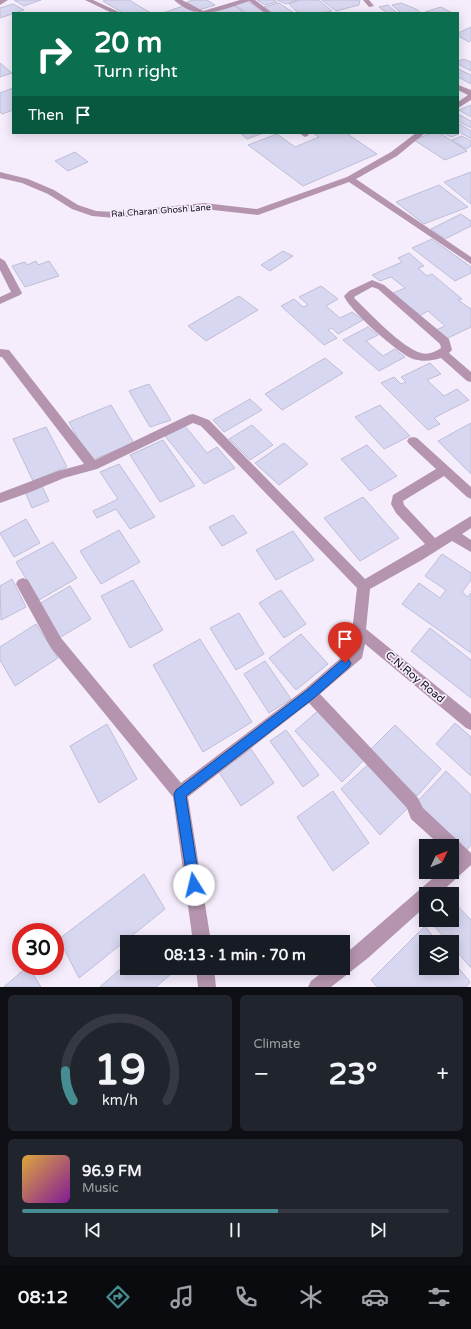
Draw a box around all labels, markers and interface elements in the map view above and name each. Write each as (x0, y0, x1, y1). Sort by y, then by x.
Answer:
text: 20 m (94, 26, 162, 60)
icon: right (28, 28, 80, 80)
text: Turn right (94, 60, 178, 82)
icon: arrive (72, 104, 94, 126)
text: Then (28, 106, 64, 124)
street label: Rai Charan Ghosh Lane (111, 202, 211, 220)
pin (328, 622, 362, 663)
icon: arrive (334, 628, 356, 650)
street label: C.N.Roy Road (383, 649, 447, 705)
north arrow (419, 839, 459, 879)
map controls (419, 839, 459, 975)
position arrow (173, 864, 215, 906)
button: search (419, 887, 459, 927)
speed limit sign: 30 (12, 923, 64, 975)
button: layers (419, 935, 459, 975)
text: 08:13 · 1 min · 70 m (164, 946, 306, 964)
text: Climate (254, 1036, 300, 1052)
text: 19 (94, 1046, 146, 1096)
text: 23° (328, 1056, 377, 1093)
text: − (254, 1061, 269, 1087)
text: + (437, 1061, 449, 1087)
text: km/h (102, 1092, 138, 1109)
text: 96.9 FM (82, 1162, 142, 1180)
text: Music (82, 1180, 119, 1196)
icon: previous (82, 1219, 104, 1241)
icon: pause (224, 1219, 246, 1241)
icon: next (367, 1219, 389, 1241)
icon: directions (104, 1283, 132, 1311)
icon: music (168, 1283, 196, 1311)
icon: phone (232, 1283, 260, 1311)
icon: climate (297, 1283, 325, 1311)
icon: car (361, 1283, 389, 1311)
icon: filters (425, 1283, 453, 1311)
text: 08:12 (18, 1286, 68, 1308)

